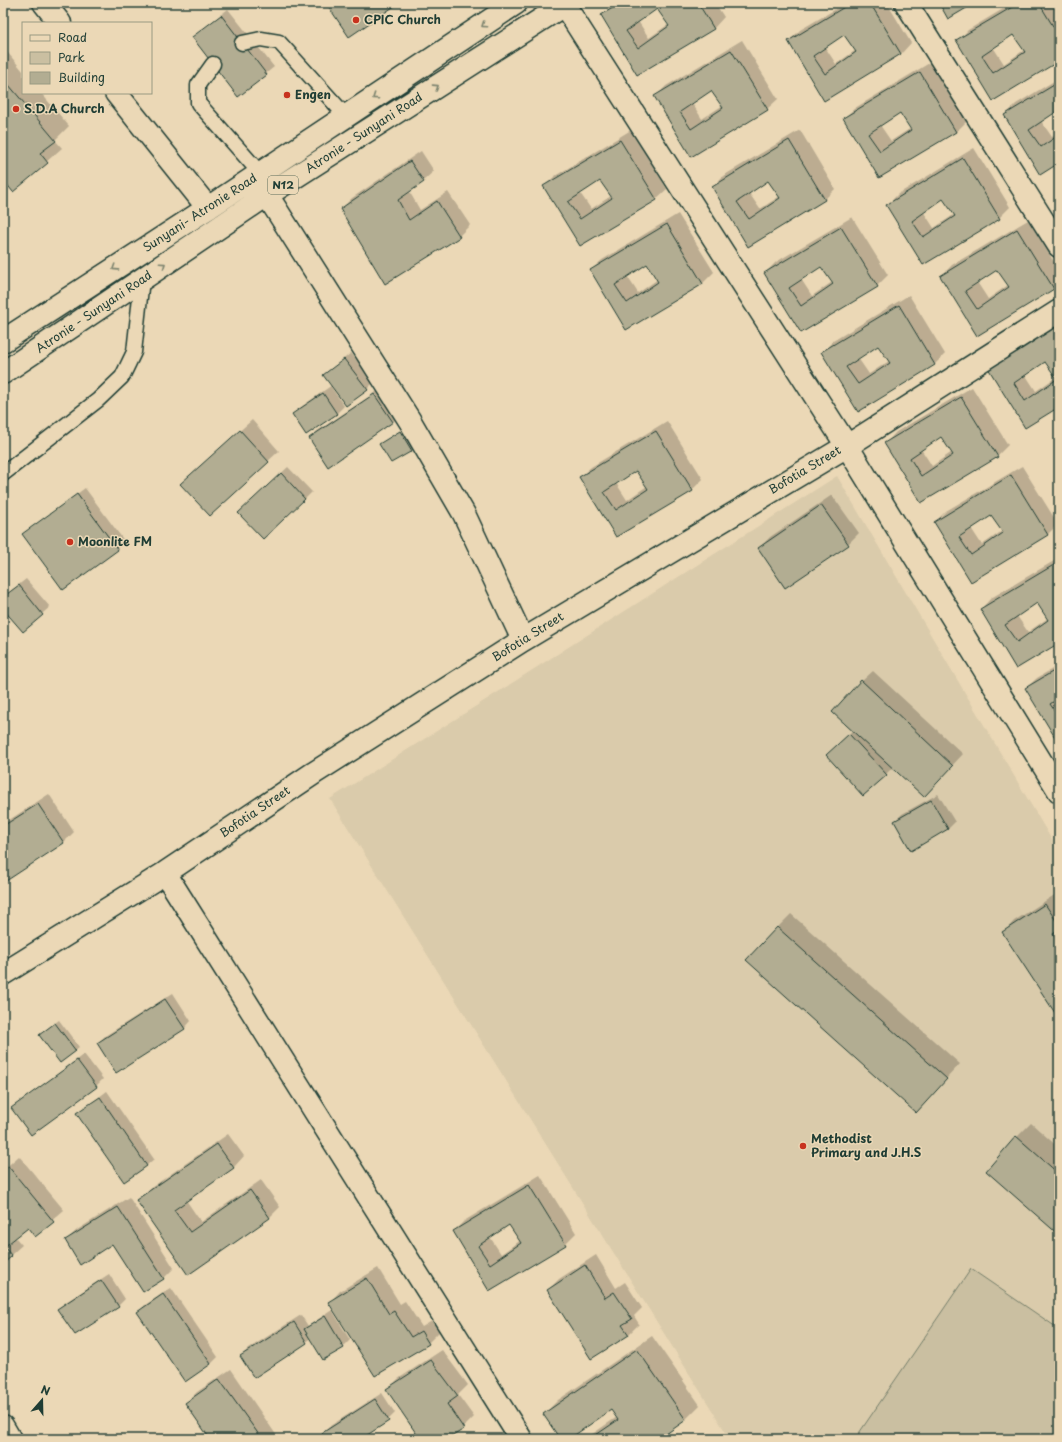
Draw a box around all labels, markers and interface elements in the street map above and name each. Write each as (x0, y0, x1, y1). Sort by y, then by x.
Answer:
place label: CPIC Church (364, 10, 441, 28)
marker: CPIC Church (351, 15, 361, 25)
one-way arrow (481, 20, 488, 27)
legend (22, 22, 152, 94)
text: Road (58, 28, 87, 46)
text: Park (58, 48, 85, 66)
text: Building (58, 68, 105, 86)
one-way arrow (432, 84, 439, 92)
place label: Engen (295, 85, 331, 103)
street label: Atronie - Sunyani Road (301, 87, 426, 177)
marker: Engen (282, 90, 292, 100)
one-way arrow (373, 92, 380, 99)
place label: S.D.A Church (24, 99, 105, 117)
marker: S.D.A Church (11, 104, 21, 114)
street label: Sunyani- Atronie Road (139, 168, 260, 256)
road number: N12 (268, 176, 298, 194)
one-way arrow (159, 262, 166, 270)
one-way arrow (112, 264, 119, 271)
street label: Atronie - Sunyani Road (32, 266, 155, 357)
street label: Bofotia Street (765, 440, 844, 498)
place label: Moonlite FM (78, 532, 152, 550)
marker: Moonlite FM (65, 537, 75, 547)
street label: Bofotia Street (488, 607, 567, 665)
street label: Bofotia Street (216, 781, 293, 841)
place label: Methodist Primary and J.H.S (811, 1129, 922, 1161)
marker: Methodist Primary and J.H.S (798, 1141, 808, 1151)
north arrow (22, 1380, 62, 1420)
text: N (39, 1381, 53, 1400)

